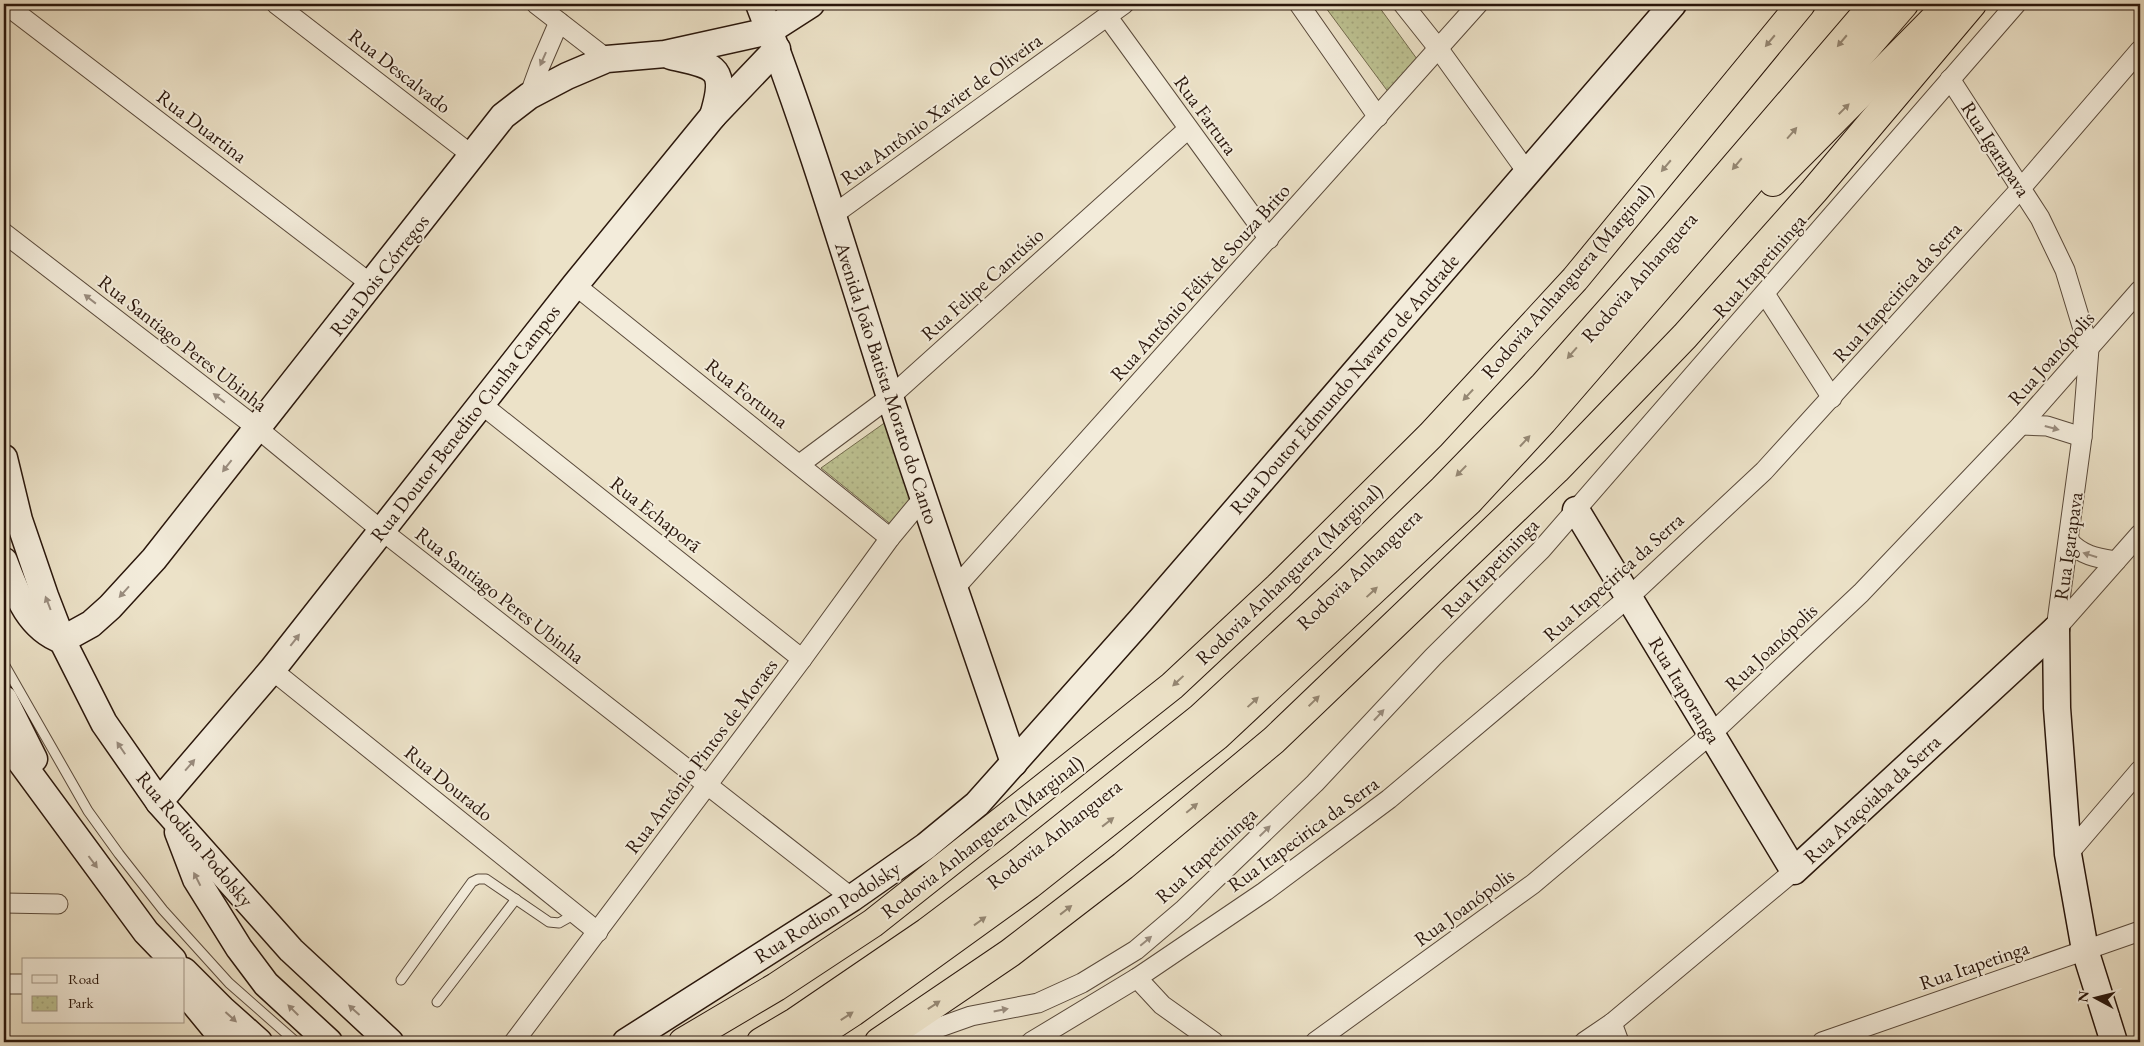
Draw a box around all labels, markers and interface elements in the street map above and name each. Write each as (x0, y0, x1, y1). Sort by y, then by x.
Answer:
street label: Rua Descalvado (343, 23, 457, 119)
street label: Rua Antônio Xavier de Oliveira (835, 27, 1047, 191)
one-way arrow (1836, 34, 1848, 46)
one-way arrow (1764, 35, 1775, 48)
one-way arrow (538, 51, 547, 66)
street label: Rua Fartura (1168, 70, 1244, 160)
street label: Rua Duartina (152, 83, 252, 169)
street label: Rua Igarapava (1955, 96, 2037, 202)
one-way arrow (1838, 104, 1850, 116)
one-way arrow (1786, 128, 1798, 140)
one-way arrow (1731, 158, 1742, 171)
one-way arrow (1661, 160, 1672, 173)
street label: Rua Antônio Félix de Souza Brito (1104, 178, 1296, 386)
street label: Rodovia Anhanguera (Marginal) (1475, 178, 1659, 384)
street label: Rodovia Anhanguera (1575, 206, 1703, 348)
street label: Rua Itapetininga (1707, 208, 1811, 324)
street label: Rua Dois Córregos (323, 209, 435, 341)
street label: Rua Itapecirica da Serra (1827, 216, 1967, 368)
street label: Rua Felipe Cantúsio (915, 222, 1049, 346)
street label: Avenida João Batista Morato do Canto (829, 238, 945, 527)
street label: Rua Doutor Edmundo Navarro de Andrade (1224, 248, 1464, 520)
street label: Rua Santiago Peres Ubinha (93, 269, 273, 417)
one-way arrow (83, 294, 97, 304)
street label: Rua Doutor Benedito Cunha Campos (364, 299, 566, 547)
street label: Rua Joanópolis (2002, 306, 2100, 410)
one-way arrow (1567, 346, 1578, 359)
street label: Rua Fortuna (700, 352, 794, 434)
one-way arrow (1462, 388, 1474, 400)
one-way arrow (212, 393, 226, 403)
one-way arrow (2044, 424, 2059, 432)
one-way arrow (1519, 435, 1531, 447)
one-way arrow (222, 459, 233, 472)
one-way arrow (1455, 465, 1467, 477)
street label: Rua Echaporã (605, 470, 707, 558)
street label: Rodovia Anhanguera (Marginal) (1190, 478, 1388, 670)
street label: Rua Igarapava (2048, 490, 2088, 602)
street label: Rodovia Anhanguera (1291, 503, 1427, 635)
street label: Rua Itapecirica da Serra (1537, 507, 1689, 647)
street label: Rua Itapetininga (1436, 512, 1544, 624)
street label: Rua Santiago Peres Ubinha (410, 521, 590, 669)
one-way arrow (2083, 551, 2098, 559)
one-way arrow (118, 585, 130, 597)
one-way arrow (1365, 586, 1377, 598)
one-way arrow (43, 596, 51, 611)
street label: Rua Joanópolis (1719, 597, 1823, 697)
street label: Rua Itaporanga (1643, 632, 1727, 748)
one-way arrow (289, 634, 300, 647)
street label: Rua Antônio Pintos de Moraes (619, 653, 783, 859)
one-way arrow (1172, 675, 1184, 687)
one-way arrow (1308, 695, 1320, 707)
one-way arrow (1246, 697, 1259, 708)
one-way arrow (1373, 709, 1385, 721)
street label: Rua Araçoiaba da Serra (1798, 729, 1946, 869)
street label: Rua Dourado (399, 739, 499, 827)
one-way arrow (116, 741, 126, 755)
street label: Rodovia Anhanguera (Marginal) (875, 750, 1089, 924)
one-way arrow (185, 758, 196, 771)
street label: Rua Rodion Podolsky (131, 766, 260, 912)
street label: Rua Itapecirica da Serra (1222, 770, 1384, 898)
street label: Rodovia Anhanguera (981, 773, 1127, 895)
street label: Rua Itapetininga (1150, 801, 1262, 909)
one-way arrow (1186, 803, 1199, 814)
one-way arrow (1102, 817, 1115, 827)
one-way arrow (1259, 825, 1271, 837)
one-way arrow (88, 855, 99, 868)
street label: Rua Rodion Podolsky (749, 855, 905, 969)
street label: Rua Joanópolis (1409, 862, 1519, 952)
one-way arrow (193, 872, 201, 886)
one-way arrow (1059, 905, 1073, 915)
one-way arrow (973, 916, 987, 926)
street label: Rua Itapetinga (1916, 934, 2032, 996)
one-way arrow (1139, 936, 1152, 947)
legend (22, 958, 185, 1024)
text: Road (68, 969, 100, 988)
north arrow (2072, 974, 2122, 1024)
text: N (2073, 989, 2093, 1003)
text: Park (68, 993, 95, 1012)
one-way arrow (927, 1000, 941, 1010)
one-way arrow (287, 1004, 299, 1016)
one-way arrow (348, 1004, 360, 1016)
one-way arrow (993, 1006, 1009, 1014)
one-way arrow (224, 1011, 236, 1023)
one-way arrow (841, 1011, 854, 1020)

